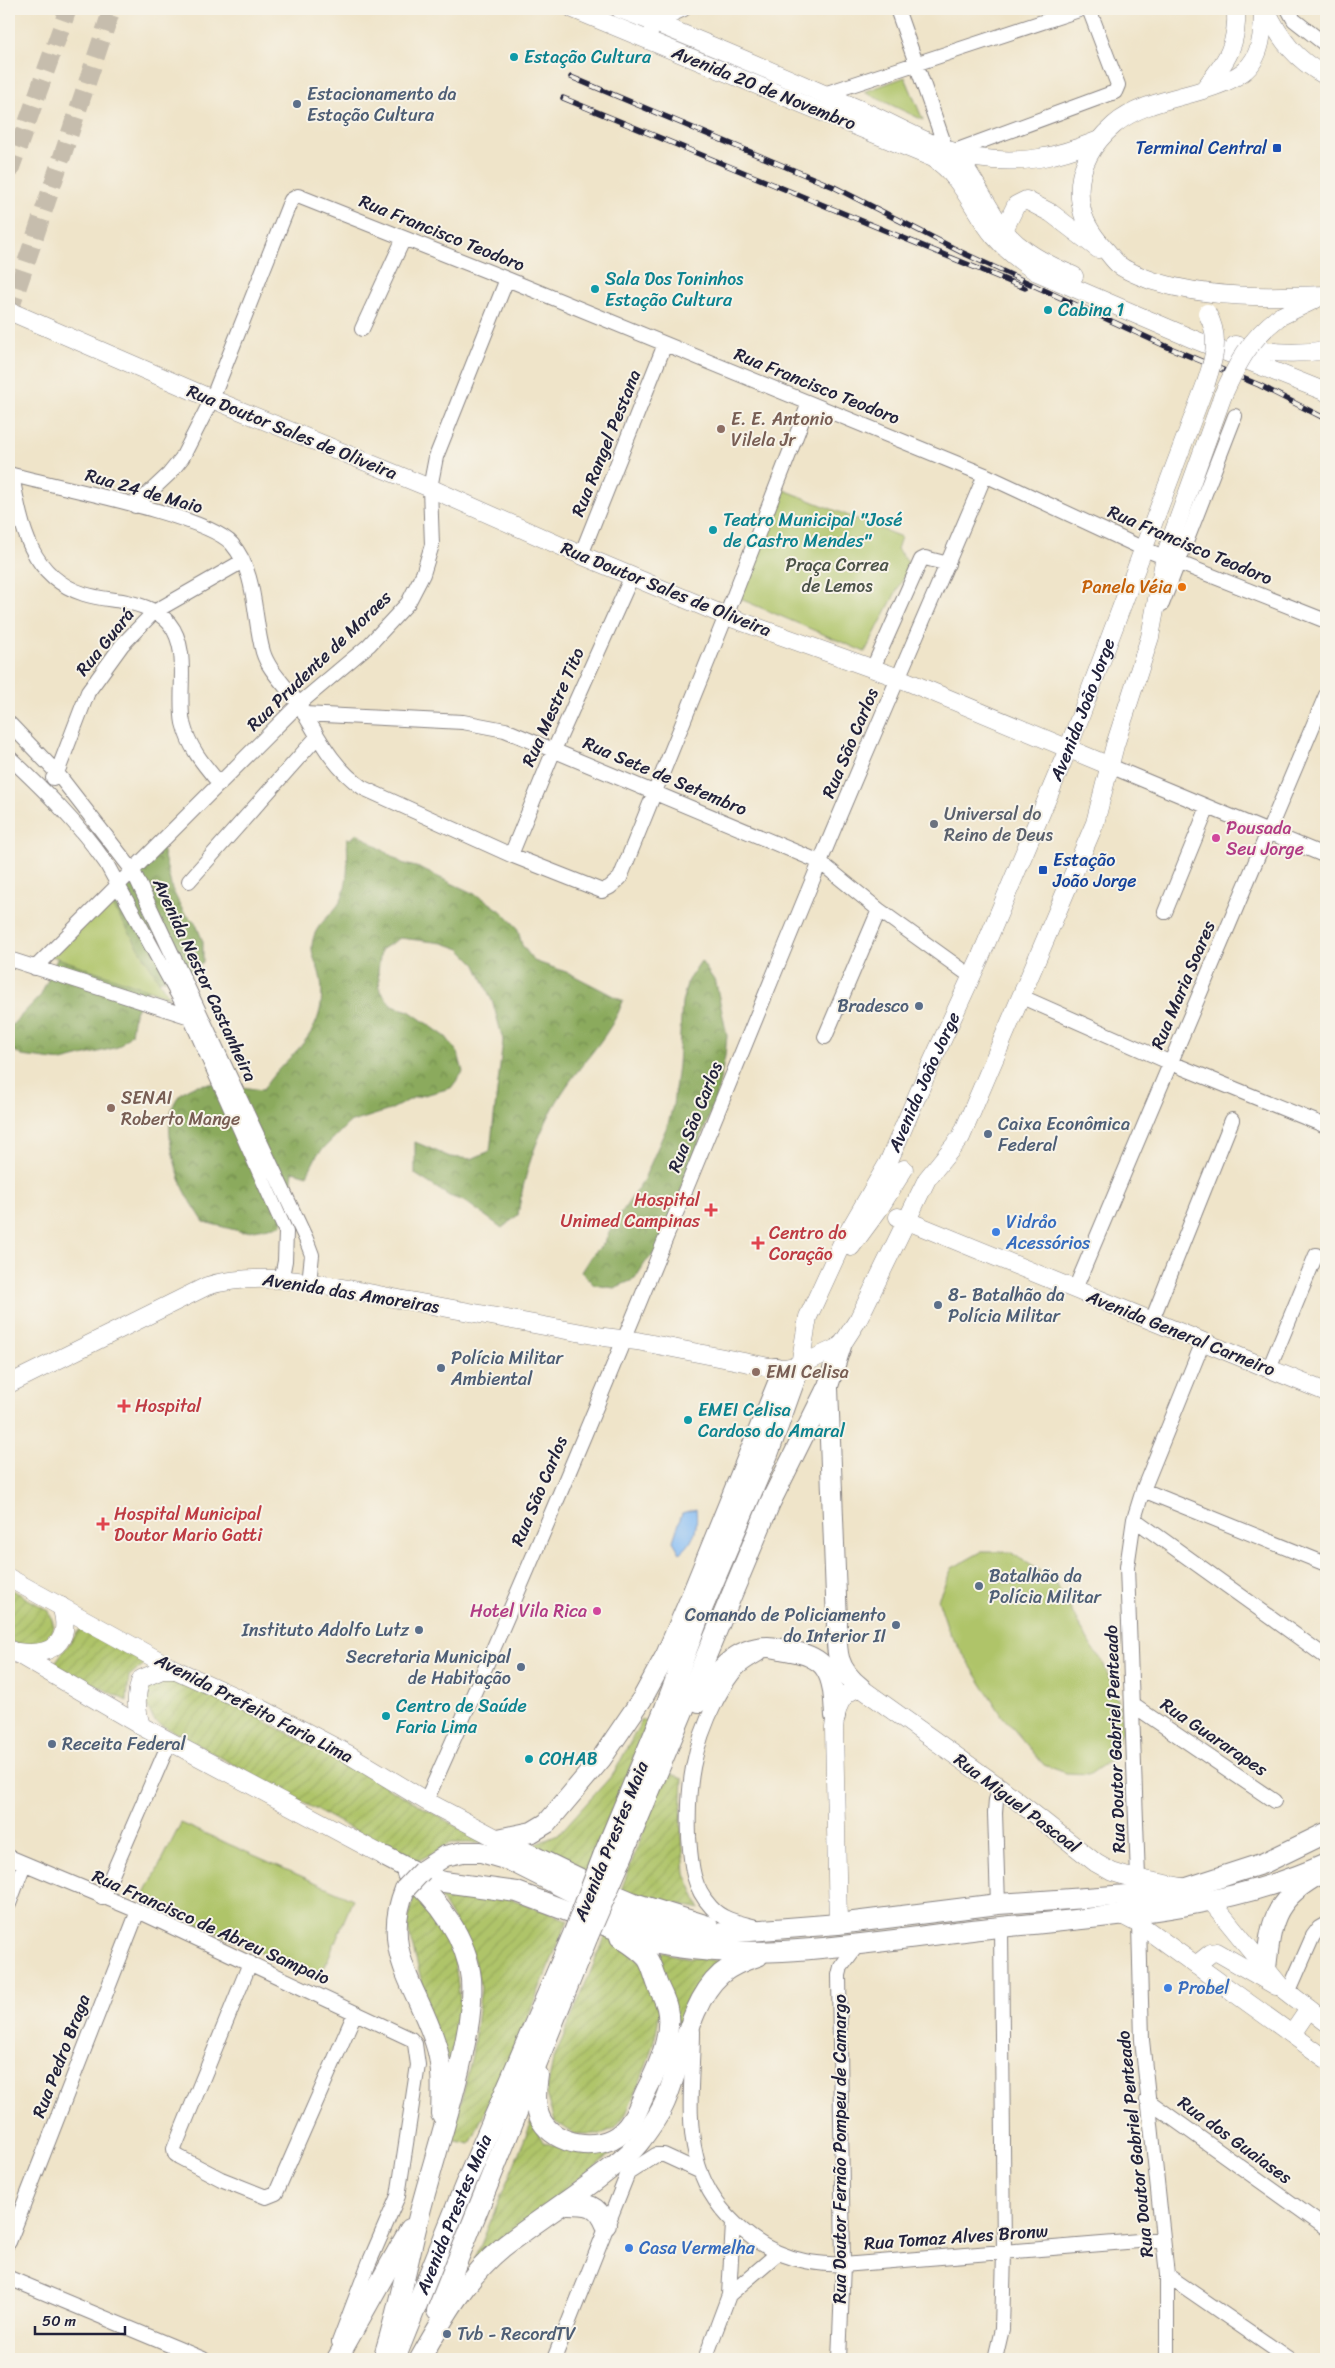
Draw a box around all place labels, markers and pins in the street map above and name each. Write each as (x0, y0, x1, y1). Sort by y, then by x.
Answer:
place label: Estação Cultura (524, 41, 652, 73)
marker: Estação Cultura (508, 51, 520, 63)
place label: Estacionamento da Estação Cultura (307, 78, 457, 131)
marker: Estacionamento da Estação Cultura (291, 98, 303, 110)
place label: Terminal Central (1136, 132, 1268, 164)
marker: Terminal Central (1271, 142, 1283, 154)
place label: Sala Dos Toninhos Estação Cultura (605, 263, 744, 316)
marker: Sala Dos Toninhos Estação Cultura (589, 283, 601, 295)
place label: Cabina 1 (1058, 294, 1125, 326)
marker: Cabina 1 (1042, 304, 1054, 316)
place label: E. E. Antonio Vilela Jr (731, 403, 833, 456)
marker: E. E. Antonio Vilela Jr (715, 423, 727, 435)
place label: Teatro Municipal "José de Castro Mendes" (723, 504, 902, 557)
marker: Teatro Municipal "José de Castro Mendes" (707, 524, 719, 536)
place label: Panela Véia (1082, 571, 1173, 603)
marker: Panela Véia (1176, 581, 1188, 593)
place label: Universal do Reino de Deus (944, 798, 1054, 851)
place label: Pousada Seu Jorge (1226, 812, 1304, 865)
marker: Universal do Reino de Deus (928, 818, 940, 830)
marker: Pousada Seu Jorge (1210, 832, 1222, 844)
place label: Estação João Jorge (1052, 844, 1137, 897)
marker: Estação João Jorge (1037, 864, 1049, 876)
place label: Bradesco (837, 990, 909, 1022)
marker: Bradesco (913, 1000, 925, 1012)
place label: SENAI Roberto Mange (121, 1082, 240, 1135)
marker: SENAI Roberto Mange (105, 1102, 117, 1114)
place label: Caixa Econômica Federal (998, 1108, 1130, 1161)
marker: Caixa Econômica Federal (982, 1128, 994, 1140)
place label: Hospital Unimed Campinas (561, 1184, 701, 1237)
marker: Hospital Unimed Campinas (704, 1203, 718, 1217)
place label: Vidråo Acessórios (1005, 1206, 1091, 1259)
place label: Centro do Coração (769, 1217, 847, 1270)
marker: Vidråo Acessórios (990, 1226, 1002, 1238)
marker: Centro do Coração (751, 1236, 765, 1250)
place label: 8- Batalhão da Polícia Militar (948, 1279, 1065, 1332)
marker: 8- Batalhão da Polícia Militar (932, 1299, 944, 1311)
place label: Polícia Militar Ambiental (450, 1342, 564, 1395)
place label: EMI Celisa (766, 1356, 849, 1388)
marker: Polícia Militar Ambiental (435, 1362, 447, 1374)
marker: EMI Celisa (750, 1366, 762, 1378)
place label: Hospital (135, 1390, 202, 1422)
place label: EMEI Celisa Cardoso do Amaral (698, 1394, 846, 1447)
marker: Hospital (117, 1399, 131, 1413)
marker: EMEI Celisa Cardoso do Amaral (682, 1414, 694, 1426)
place label: Hospital Municipal Doutor Mario Gatti (114, 1498, 263, 1551)
marker: Hospital Municipal Doutor Mario Gatti (96, 1517, 110, 1531)
place label: Batalhão da Polícia Militar (989, 1560, 1102, 1613)
marker: Batalhão da Polícia Militar (973, 1580, 985, 1592)
place label: Hotel Vila Rica (470, 1595, 587, 1627)
place label: Comando de Policiamento do Interior II (685, 1599, 886, 1652)
marker: Hotel Vila Rica (591, 1605, 603, 1617)
place label: Instituto Adolfo Lutz (241, 1614, 409, 1646)
marker: Comando de Policiamento do Interior II (890, 1619, 902, 1631)
marker: Instituto Adolfo Lutz (413, 1624, 425, 1636)
place label: Secretaria Municipal de Habitação (346, 1641, 512, 1694)
marker: Secretaria Municipal de Habitação (515, 1661, 527, 1673)
place label: Centro de Saúde Faria Lima (396, 1690, 527, 1743)
marker: Centro de Saúde Faria Lima (380, 1710, 392, 1722)
place label: Receita Federal (62, 1728, 187, 1760)
marker: Receita Federal (46, 1738, 58, 1750)
place label: COHAB (539, 1743, 598, 1775)
marker: COHAB (523, 1753, 535, 1765)
place label: Probel (1178, 1972, 1230, 2004)
marker: Probel (1162, 1982, 1174, 1994)
place label: Casa Vermelha (639, 2232, 756, 2264)
marker: Casa Vermelha (623, 2242, 635, 2254)
place label: Tvb - RecordTV (457, 2318, 576, 2350)
marker: Tvb - RecordTV (441, 2328, 453, 2340)

